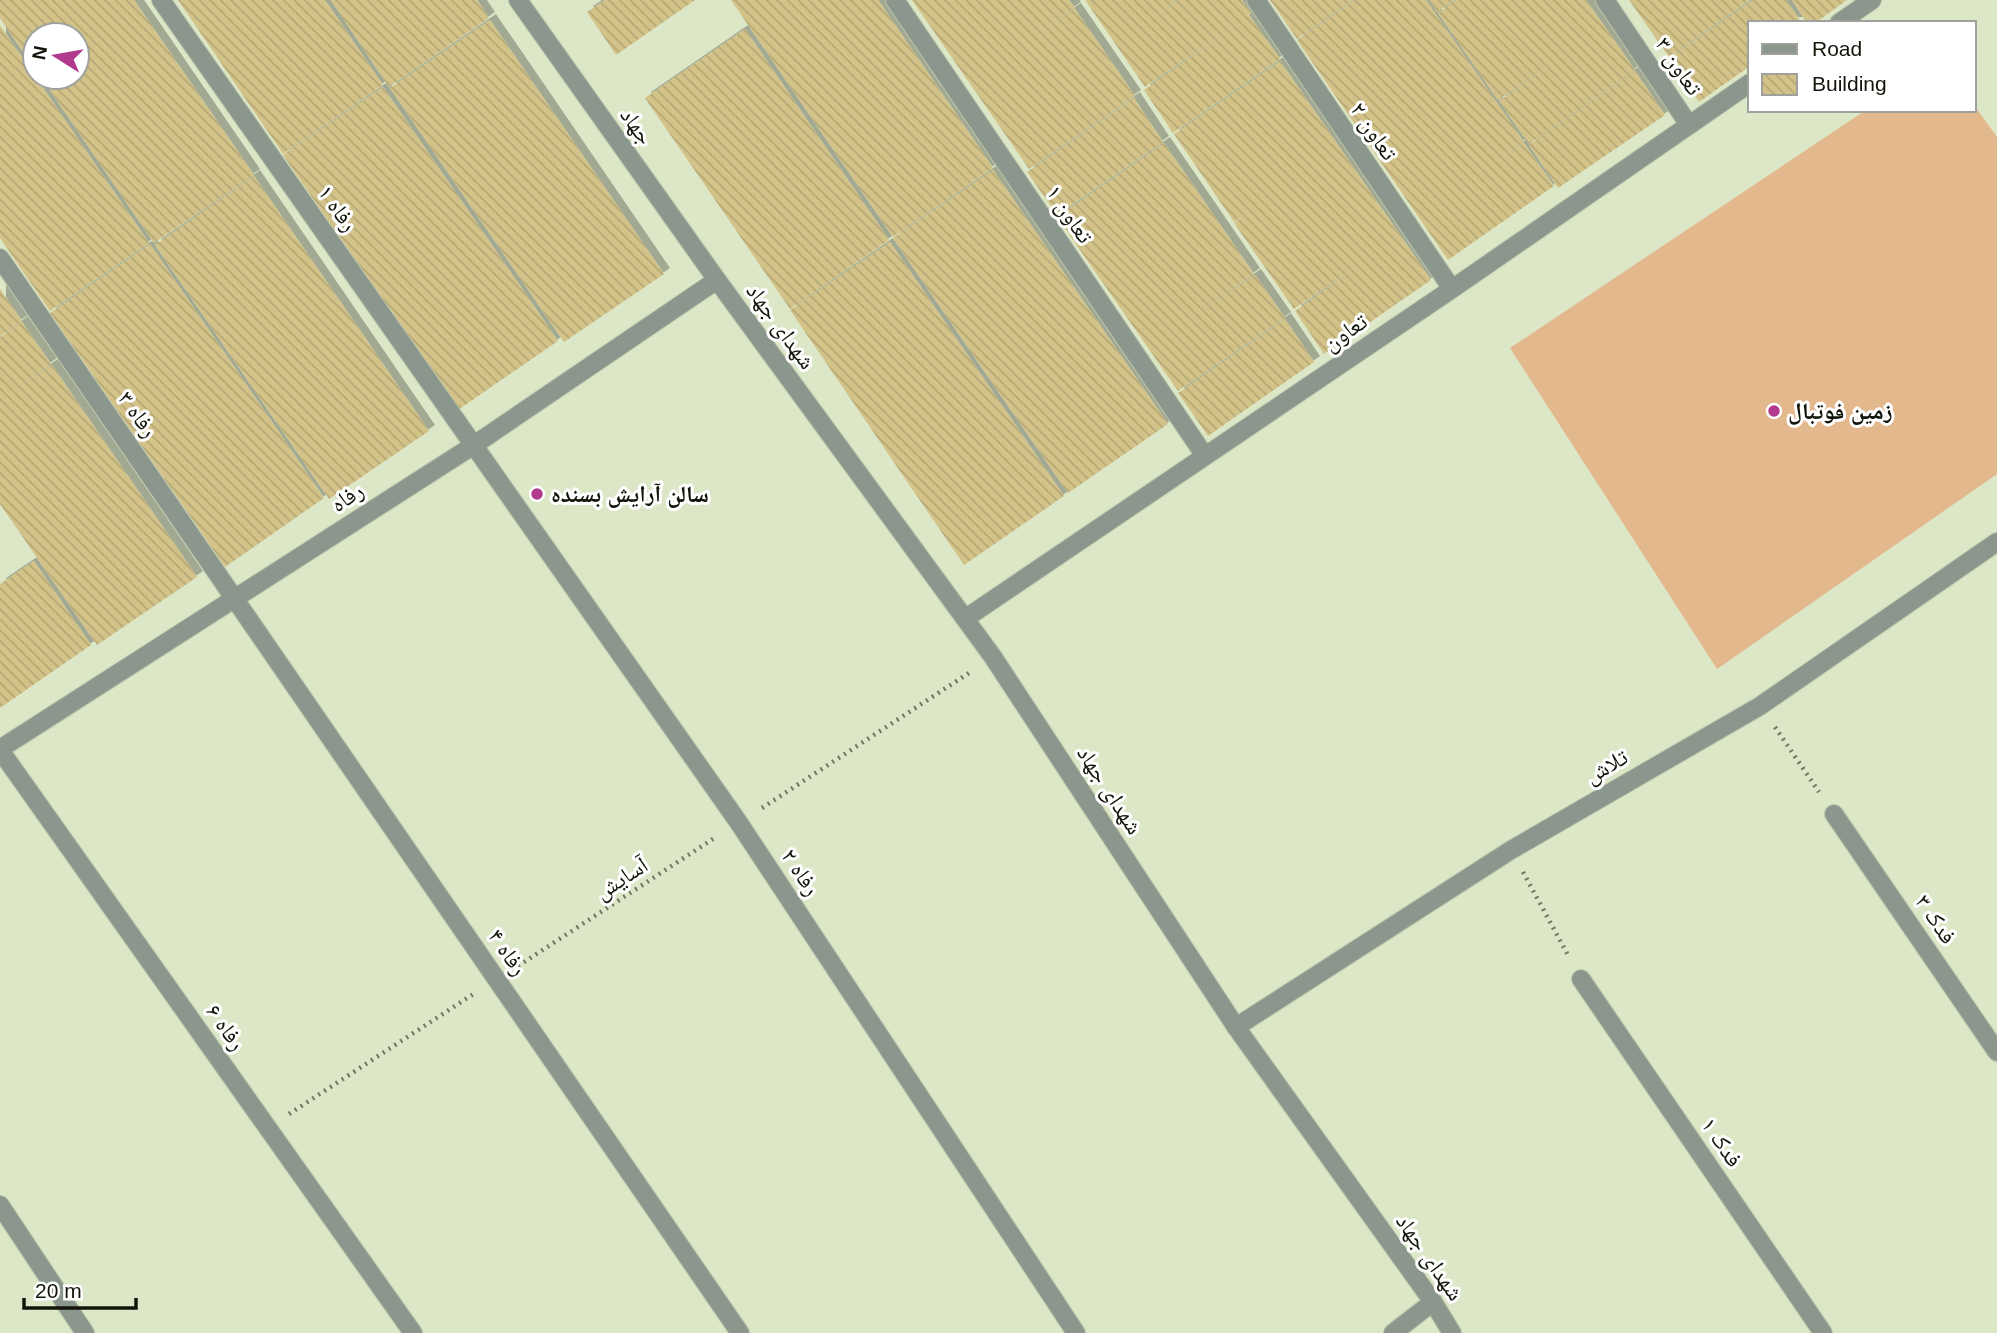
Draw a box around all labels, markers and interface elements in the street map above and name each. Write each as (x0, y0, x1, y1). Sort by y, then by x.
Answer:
north arrow (21, 21, 91, 91)
legend (1748, 21, 1976, 112)
street label: تعاون ۳ (1649, 32, 1708, 101)
text: Road (1812, 37, 1862, 60)
text: N (28, 44, 51, 62)
text: Building (1812, 72, 1887, 95)
street label: تعاون ۲ (1344, 97, 1403, 166)
street label: جهاد (615, 103, 659, 149)
street label: رفاه ۱ (313, 180, 363, 236)
street label: تعاون ۱ (1040, 180, 1099, 249)
street label: شهدای جهاد (740, 278, 821, 375)
street label: تعاون (1318, 308, 1373, 357)
street label: رفاه ۳ (113, 386, 163, 442)
place label: زمین فوتبال (1788, 398, 1892, 425)
marker: زمین فوتبال (1766, 403, 1782, 419)
street label: رفاه (326, 477, 368, 517)
place label: سالن آرایش بسنده (551, 481, 709, 508)
marker: سالن آرایش بسنده (529, 486, 545, 502)
street label: شهدای جهاد (1071, 741, 1148, 839)
street label: تلاش (1580, 743, 1633, 789)
street label: رفاه ۲ (776, 844, 826, 900)
street label: آسایش (590, 851, 654, 905)
street label: فدک ۳ (1910, 889, 1962, 949)
street label: رفاه ۴ (483, 924, 533, 980)
street label: رفاه ۶ (201, 999, 251, 1055)
street label: فدک ۱ (1696, 1112, 1748, 1172)
street label: شهدای جهاد (1390, 1209, 1469, 1306)
scale bar (24, 1266, 136, 1310)
text: 20 m (35, 1279, 82, 1302)

